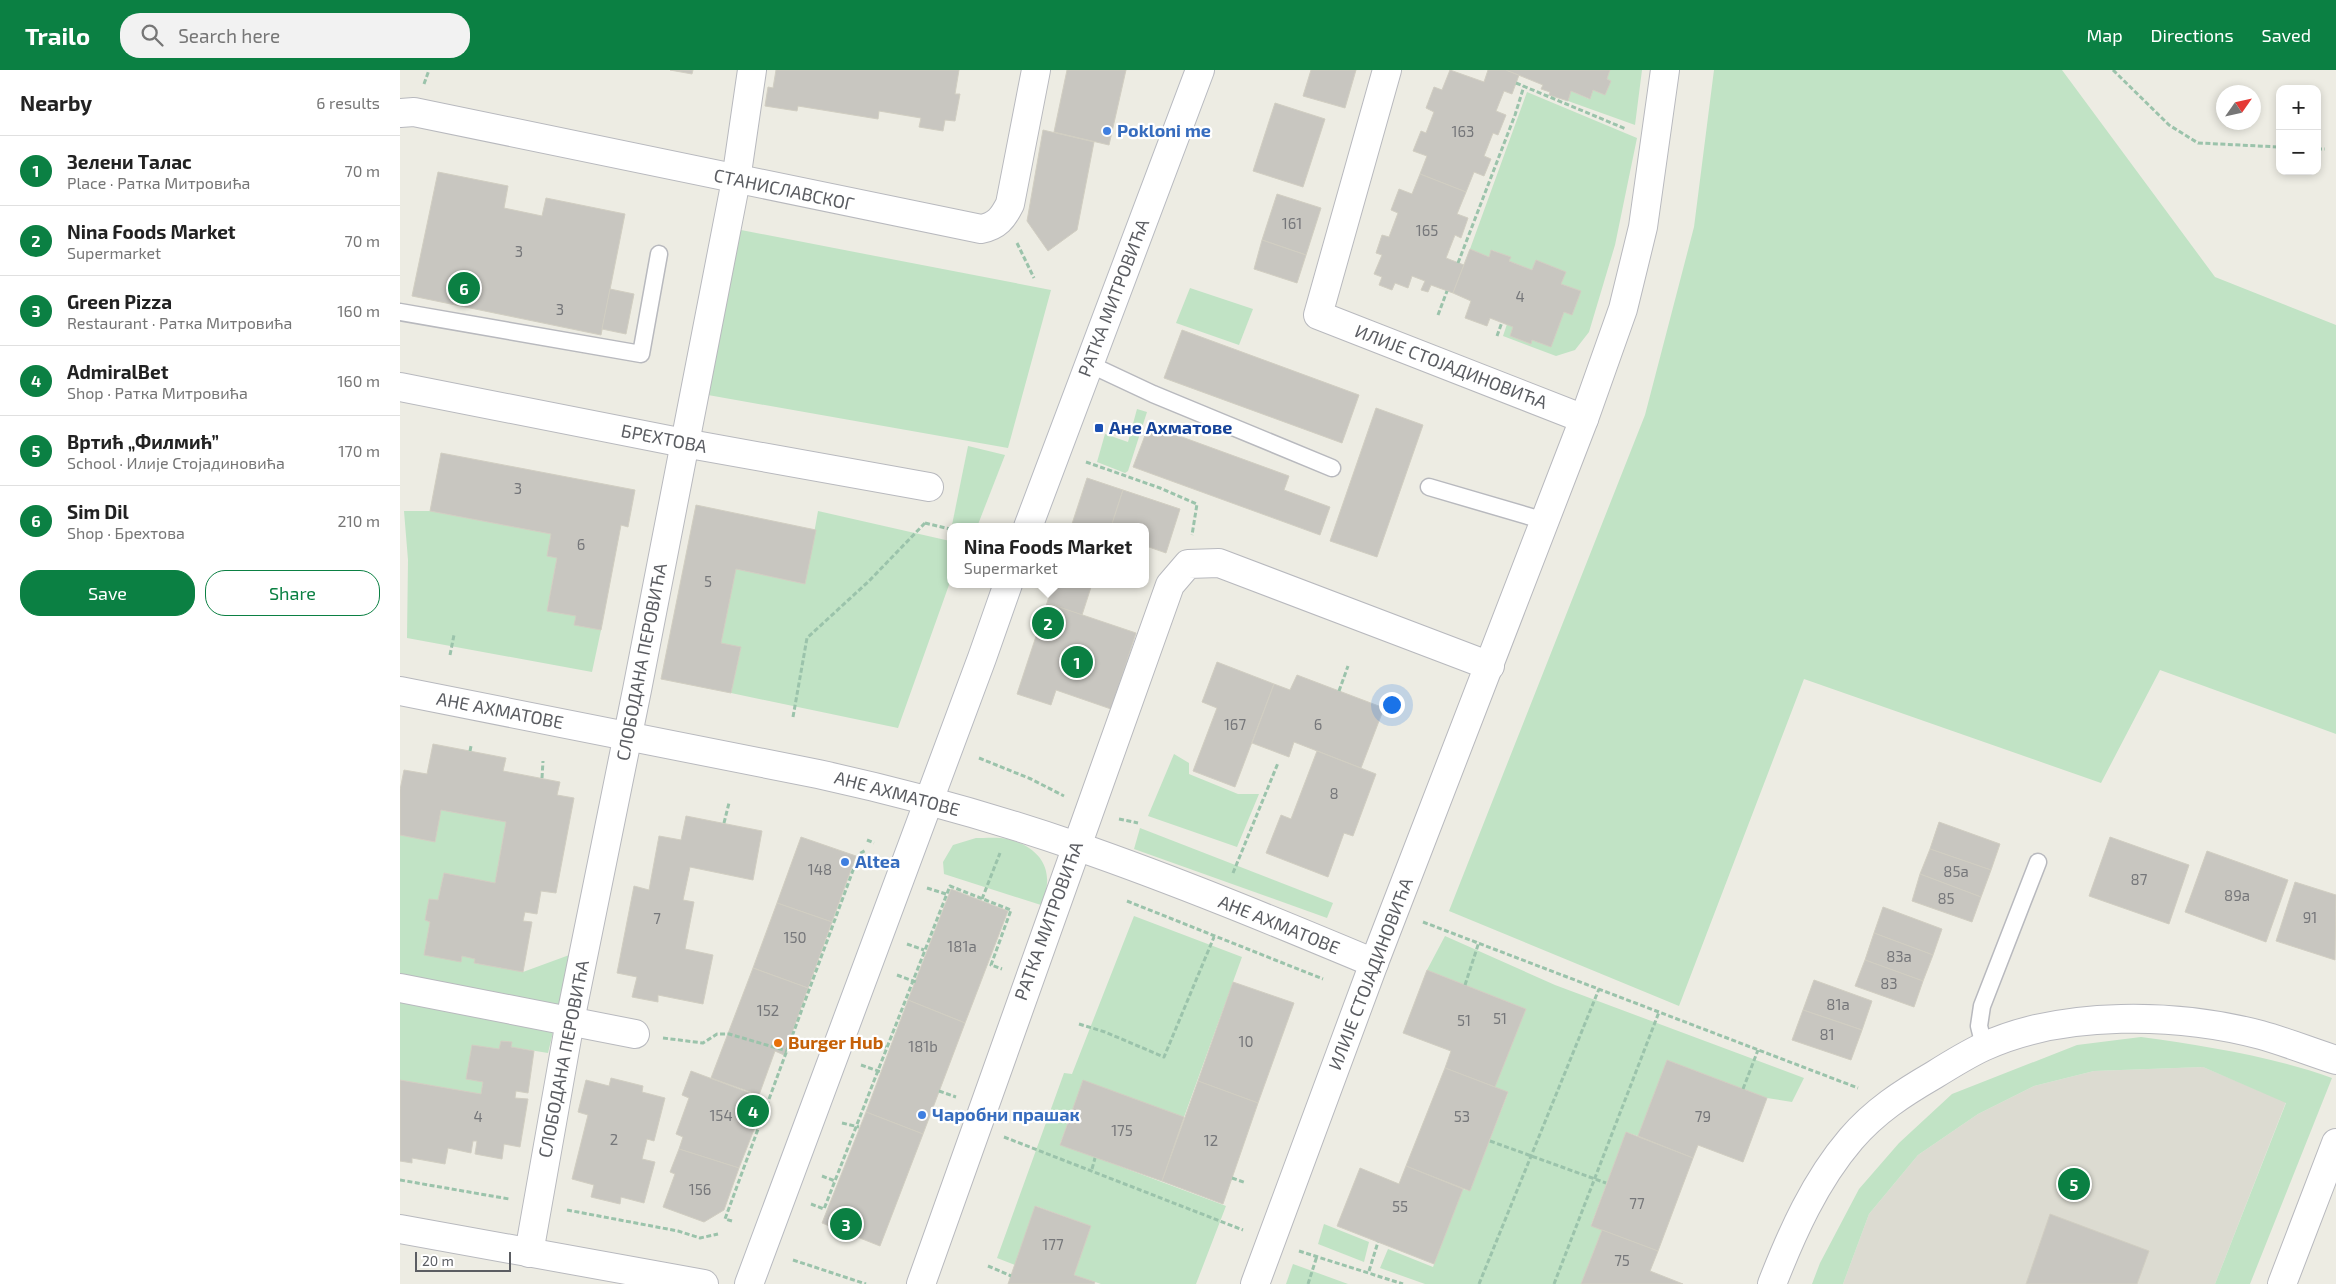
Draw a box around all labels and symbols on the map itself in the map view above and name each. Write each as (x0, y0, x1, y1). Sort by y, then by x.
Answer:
north arrow (2216, 85, 2261, 130)
place label: Pokloni me (1117, 119, 1211, 141)
house number: 163 (1452, 122, 1474, 140)
marker: Pokloni me (1101, 125, 1113, 137)
street label: СТАНИСЛАВСКОГ (712, 163, 856, 215)
house number: 161 (1282, 214, 1302, 232)
street label: РАТКА МИТРОВИЋА (1073, 215, 1154, 380)
house number: 165 (1416, 221, 1438, 239)
house number: 3 (515, 242, 523, 260)
pin: 6 (448, 269, 480, 307)
house number: 4 (1515, 287, 1525, 305)
house number: 3 (556, 300, 564, 318)
street label: ИЛИЈЕ СТОЈАДИНОВИЋА (1352, 319, 1551, 413)
place label: Ане Ахматове (1109, 416, 1232, 438)
street label: БРЕХТОВА (619, 419, 710, 457)
marker: Ане Ахматове (1093, 422, 1105, 434)
house number: 3 (514, 479, 522, 497)
house number: 6 (577, 535, 585, 553)
street label: СЛОБОДАНА ПЕРОВИЋА (611, 560, 671, 763)
house number: 5 (704, 572, 712, 590)
pin: 2 (1032, 604, 1064, 642)
pin: 1 (1061, 643, 1093, 681)
street label: АНЕ АХМАТОВЕ (435, 687, 566, 733)
your location (1379, 692, 1405, 718)
house number: 167 (1224, 715, 1246, 733)
house number: 6 (1314, 715, 1322, 733)
street label: АНЕ АХМАТОВЕ (832, 766, 962, 820)
house number: 8 (1329, 784, 1339, 802)
street label: РАТКА МИТРОВИЋА (1009, 838, 1087, 1003)
place label: Altea (855, 850, 900, 872)
marker: Altea (839, 856, 851, 868)
house number: 148 (808, 860, 832, 878)
house number: 85a (1943, 862, 1969, 880)
house number: 87 (2131, 870, 2148, 888)
street label: ИЛИЈЕ СТОЈАДИНОВИЋА (1323, 874, 1417, 1073)
house number: 89a (2224, 886, 2250, 904)
house number: 85 (1937, 889, 1955, 907)
street label: АНЕ АХМАТОВЕ (1215, 890, 1343, 958)
house number: 91 (2303, 908, 2317, 926)
house number: 7 (653, 909, 661, 927)
house number: 150 (783, 928, 807, 946)
house number: 181a (947, 937, 977, 955)
house number: 83a (1886, 947, 1912, 965)
street label: СЛОБОДАНА ПЕРОВИЋА (533, 957, 593, 1160)
house number: 83 (1880, 974, 1898, 992)
house number: 81a (1826, 995, 1850, 1013)
house number: 152 (757, 1001, 779, 1019)
house number: 51 (1493, 1009, 1507, 1027)
house number: 51 (1457, 1011, 1471, 1029)
house number: 81 (1819, 1025, 1835, 1043)
place label: Burger Hub (788, 1031, 883, 1053)
house number: 10 (1238, 1032, 1254, 1050)
marker: Burger Hub (772, 1037, 784, 1049)
house number: 181b (908, 1037, 938, 1055)
pin: 4 (737, 1092, 769, 1130)
place label: Чаробни прашак (932, 1103, 1080, 1125)
house number: 154 (709, 1106, 733, 1124)
house number: 4 (473, 1107, 483, 1125)
house number: 53 (1454, 1107, 1470, 1125)
house number: 79 (1695, 1107, 1711, 1125)
marker: Чаробни прашак (916, 1109, 928, 1121)
house number: 175 (1111, 1121, 1133, 1139)
house number: 2 (610, 1130, 618, 1148)
house number: 12 (1204, 1131, 1218, 1149)
pin: 5 (2058, 1165, 2090, 1203)
house number: 156 (689, 1180, 711, 1198)
house number: 77 (1629, 1194, 1645, 1212)
house number: 55 (1392, 1197, 1408, 1215)
pin: 3 (830, 1205, 862, 1243)
house number: 177 (1042, 1235, 1064, 1253)
scale bar (415, 1249, 511, 1272)
house number: 75 (1614, 1251, 1630, 1269)

